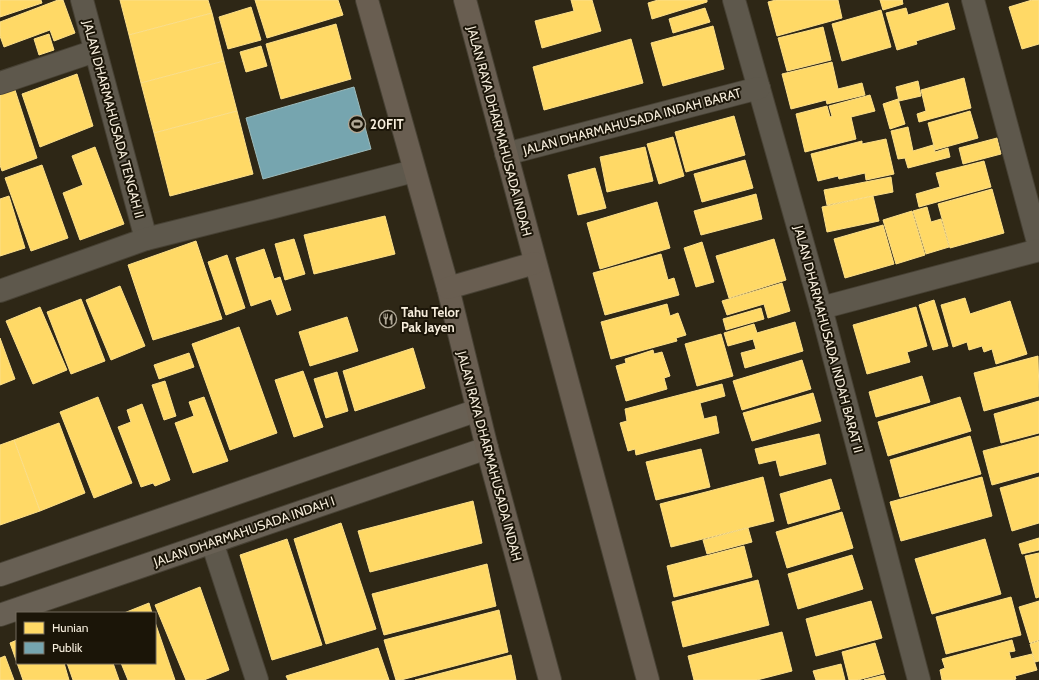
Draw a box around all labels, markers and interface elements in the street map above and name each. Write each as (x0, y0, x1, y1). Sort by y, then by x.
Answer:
street label: JALAN DHARMAHUSADA TENGAH II (80, 17, 148, 220)
street label: JALAN RAYA DHARMAHUSADA INDAH (464, 23, 536, 238)
street label: JALAN DHARMAHUSADA INDAH BARAT (520, 84, 743, 158)
sports icon: 20FIT (347, 114, 367, 134)
place label: 20FIT (370, 116, 404, 132)
street label: JALAN DHARMAHUSADA INDAH BARAT II (791, 223, 867, 454)
place label: Tahu Telor Pak Jayen (401, 304, 460, 335)
restaurant icon: Tahu Telor Pak Jayen (378, 309, 398, 329)
street label: JALAN RAYA DHARMAHUSADA INDAH (454, 348, 526, 563)
street label: JALAN DHARMAHUSADA INDAH I (150, 492, 337, 570)
legend (16, 612, 156, 664)
text: Hunian (52, 620, 89, 635)
text: Publik (52, 640, 83, 655)

